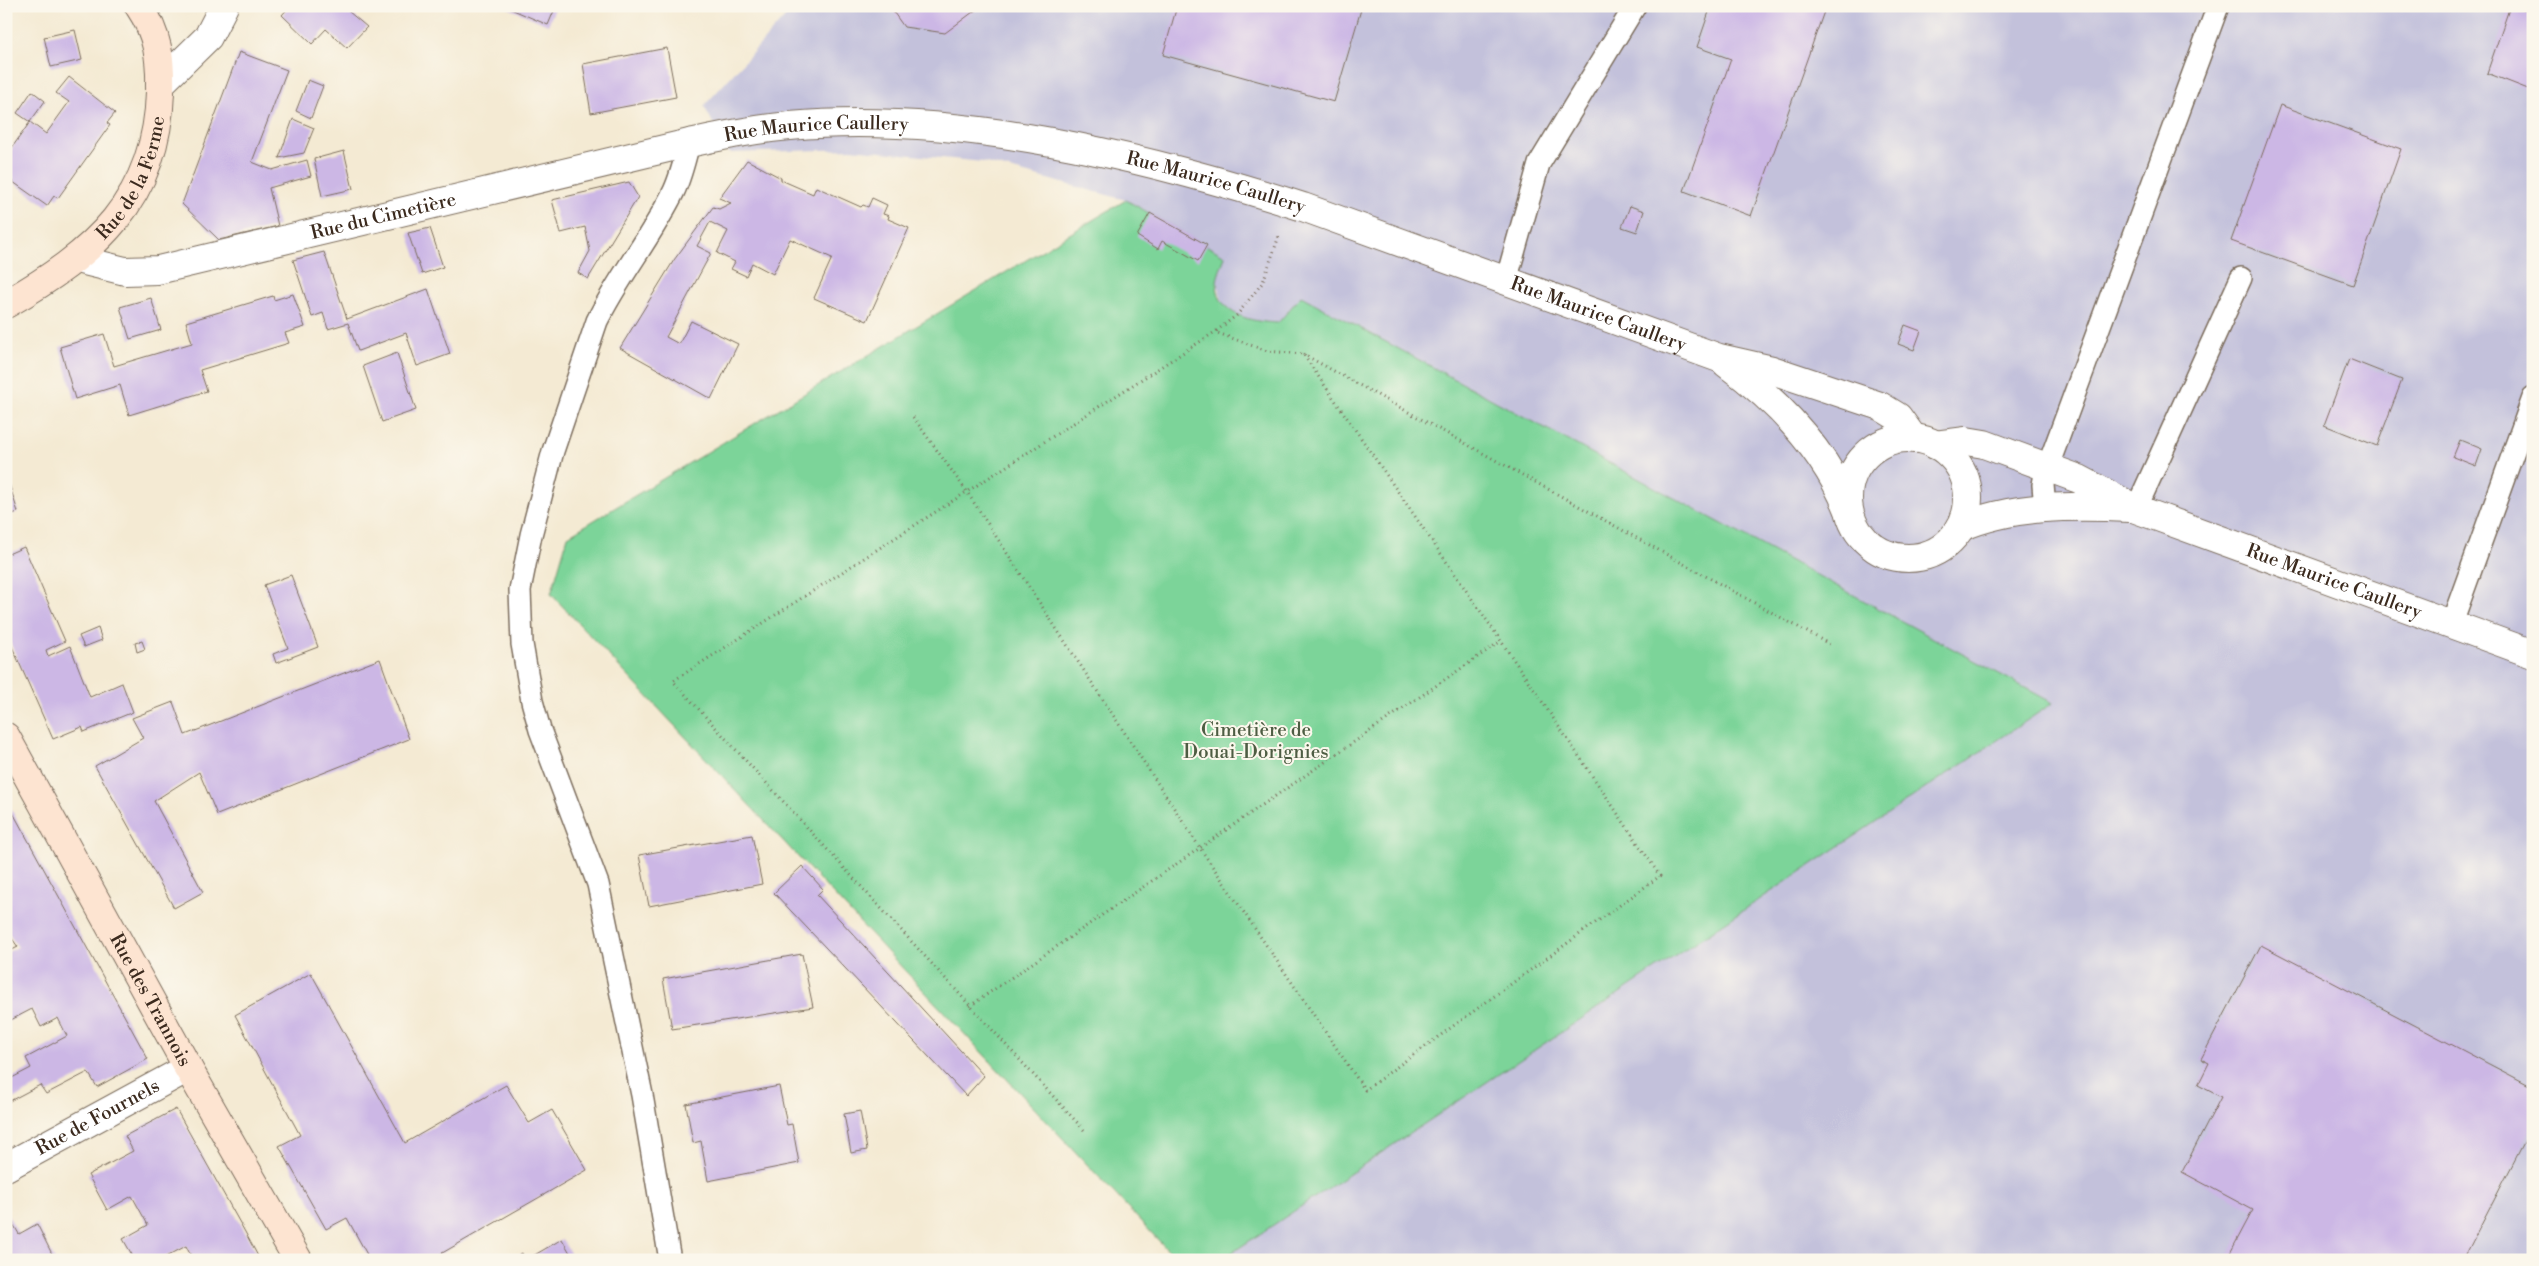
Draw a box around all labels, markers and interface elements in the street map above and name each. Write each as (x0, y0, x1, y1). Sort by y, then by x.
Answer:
street label: Rue Maurice Caullery (722, 111, 910, 148)
street label: Rue de la Ferme (91, 115, 170, 245)
street label: Rue Maurice Caullery (1124, 146, 1309, 219)
street label: Rue du Cimetière (308, 187, 458, 245)
street label: Rue Maurice Caullery (1507, 271, 1690, 357)
street label: Rue Maurice Caullery (2243, 538, 2426, 625)
park label: Cimetière de Douai-Dorignies (1183, 718, 1329, 764)
street label: Rue des Trannois (104, 929, 197, 1071)
street label: Rue de Fournels (31, 1074, 164, 1161)

